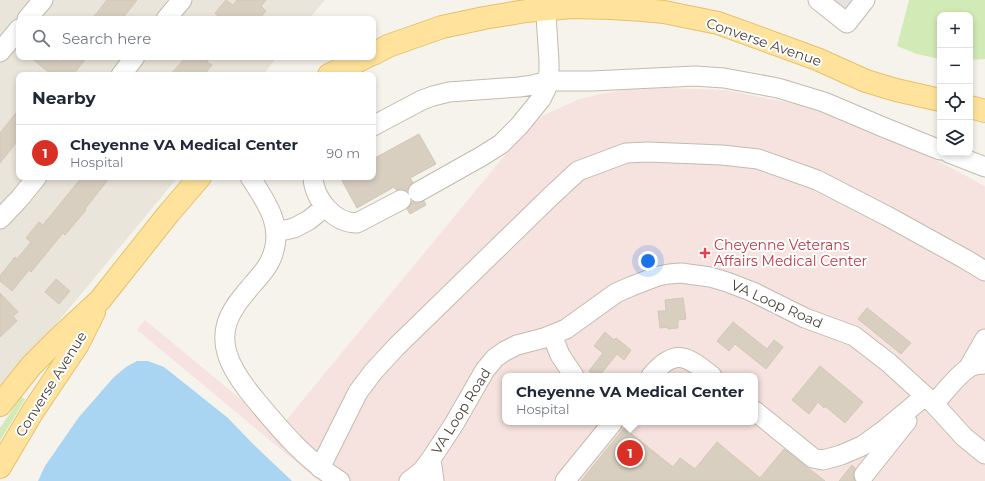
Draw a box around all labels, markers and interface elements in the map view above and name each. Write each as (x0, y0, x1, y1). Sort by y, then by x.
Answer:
map controls (937, 12, 973, 156)
button: + (937, 12, 973, 48)
street label: Converse Avenue (704, 14, 824, 70)
search box (16, 16, 376, 60)
icon: search (30, 27, 52, 49)
text: Search here (62, 29, 151, 48)
button: − (937, 48, 973, 84)
button: locate (937, 84, 973, 120)
text: Nearby (32, 88, 96, 108)
button: layers (937, 120, 973, 156)
text: Cheyenne VA Medical Center (70, 135, 298, 154)
text: 1 (42, 145, 48, 161)
text: 90 m (326, 145, 360, 161)
text: Hospital (70, 154, 123, 170)
place label: Cheyenne Veterans Affairs Medical Center (714, 236, 868, 270)
marker: Cheyenne Veterans Affairs Medical Center (699, 247, 711, 259)
your location (638, 251, 658, 271)
street label: VA Loop Road (728, 276, 826, 332)
street label: Converse Avenue (11, 328, 91, 440)
street label: VA Loop Road (427, 364, 495, 458)
popup (502, 373, 758, 425)
text: Cheyenne VA Medical Center (516, 382, 744, 401)
text: Hospital (516, 401, 569, 417)
pin: 1 (617, 438, 643, 468)

